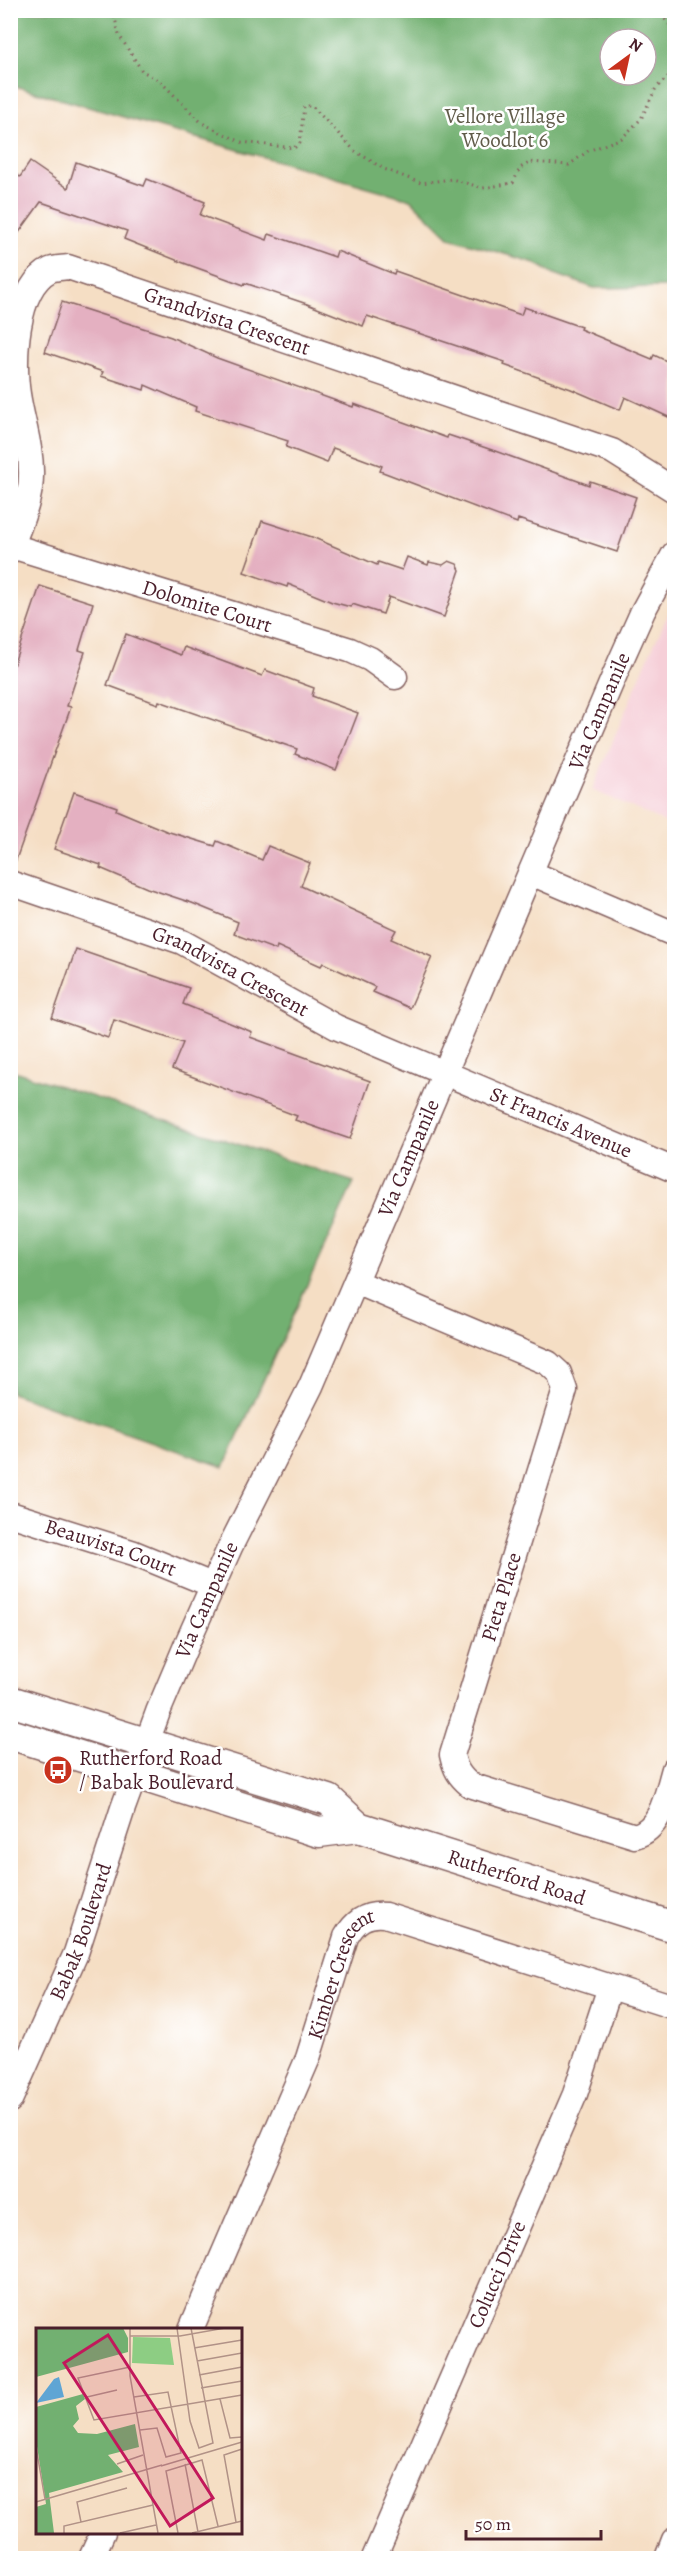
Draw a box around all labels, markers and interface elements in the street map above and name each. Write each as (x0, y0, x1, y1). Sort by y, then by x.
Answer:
north arrow (598, 27, 658, 87)
text: N (625, 33, 647, 58)
park label: Vellore Village Woodlot 6 (444, 102, 565, 154)
street label: Grandvista Crescent (140, 280, 314, 362)
street label: Dolomite Court (139, 573, 275, 639)
street label: Via Campanile (561, 648, 637, 775)
street label: Grandvista Crescent (148, 919, 314, 1023)
street label: St Francis Avenue (486, 1080, 636, 1165)
street label: Via Campanile (371, 1095, 446, 1222)
street label: Beauvista Court (42, 1512, 181, 1583)
street label: Via Campanile (168, 1536, 245, 1663)
street label: Pieta Place (474, 1549, 528, 1645)
place label: Rutherford Road / Babak Boulevard (79, 1744, 235, 1796)
bus stop icon: Rutherford Road / Babak Boulevard (42, 1754, 74, 1786)
street label: Rutherford Road (444, 1842, 590, 1912)
street label: Babak Boulevard (43, 1859, 118, 2005)
street label: Kimber Crescent (301, 1901, 377, 2043)
street label: Colucci Drive (461, 2216, 532, 2333)
inset map (36, 2328, 242, 2533)
scale bar (466, 2503, 601, 2541)
text: 50 m (475, 2512, 511, 2536)

